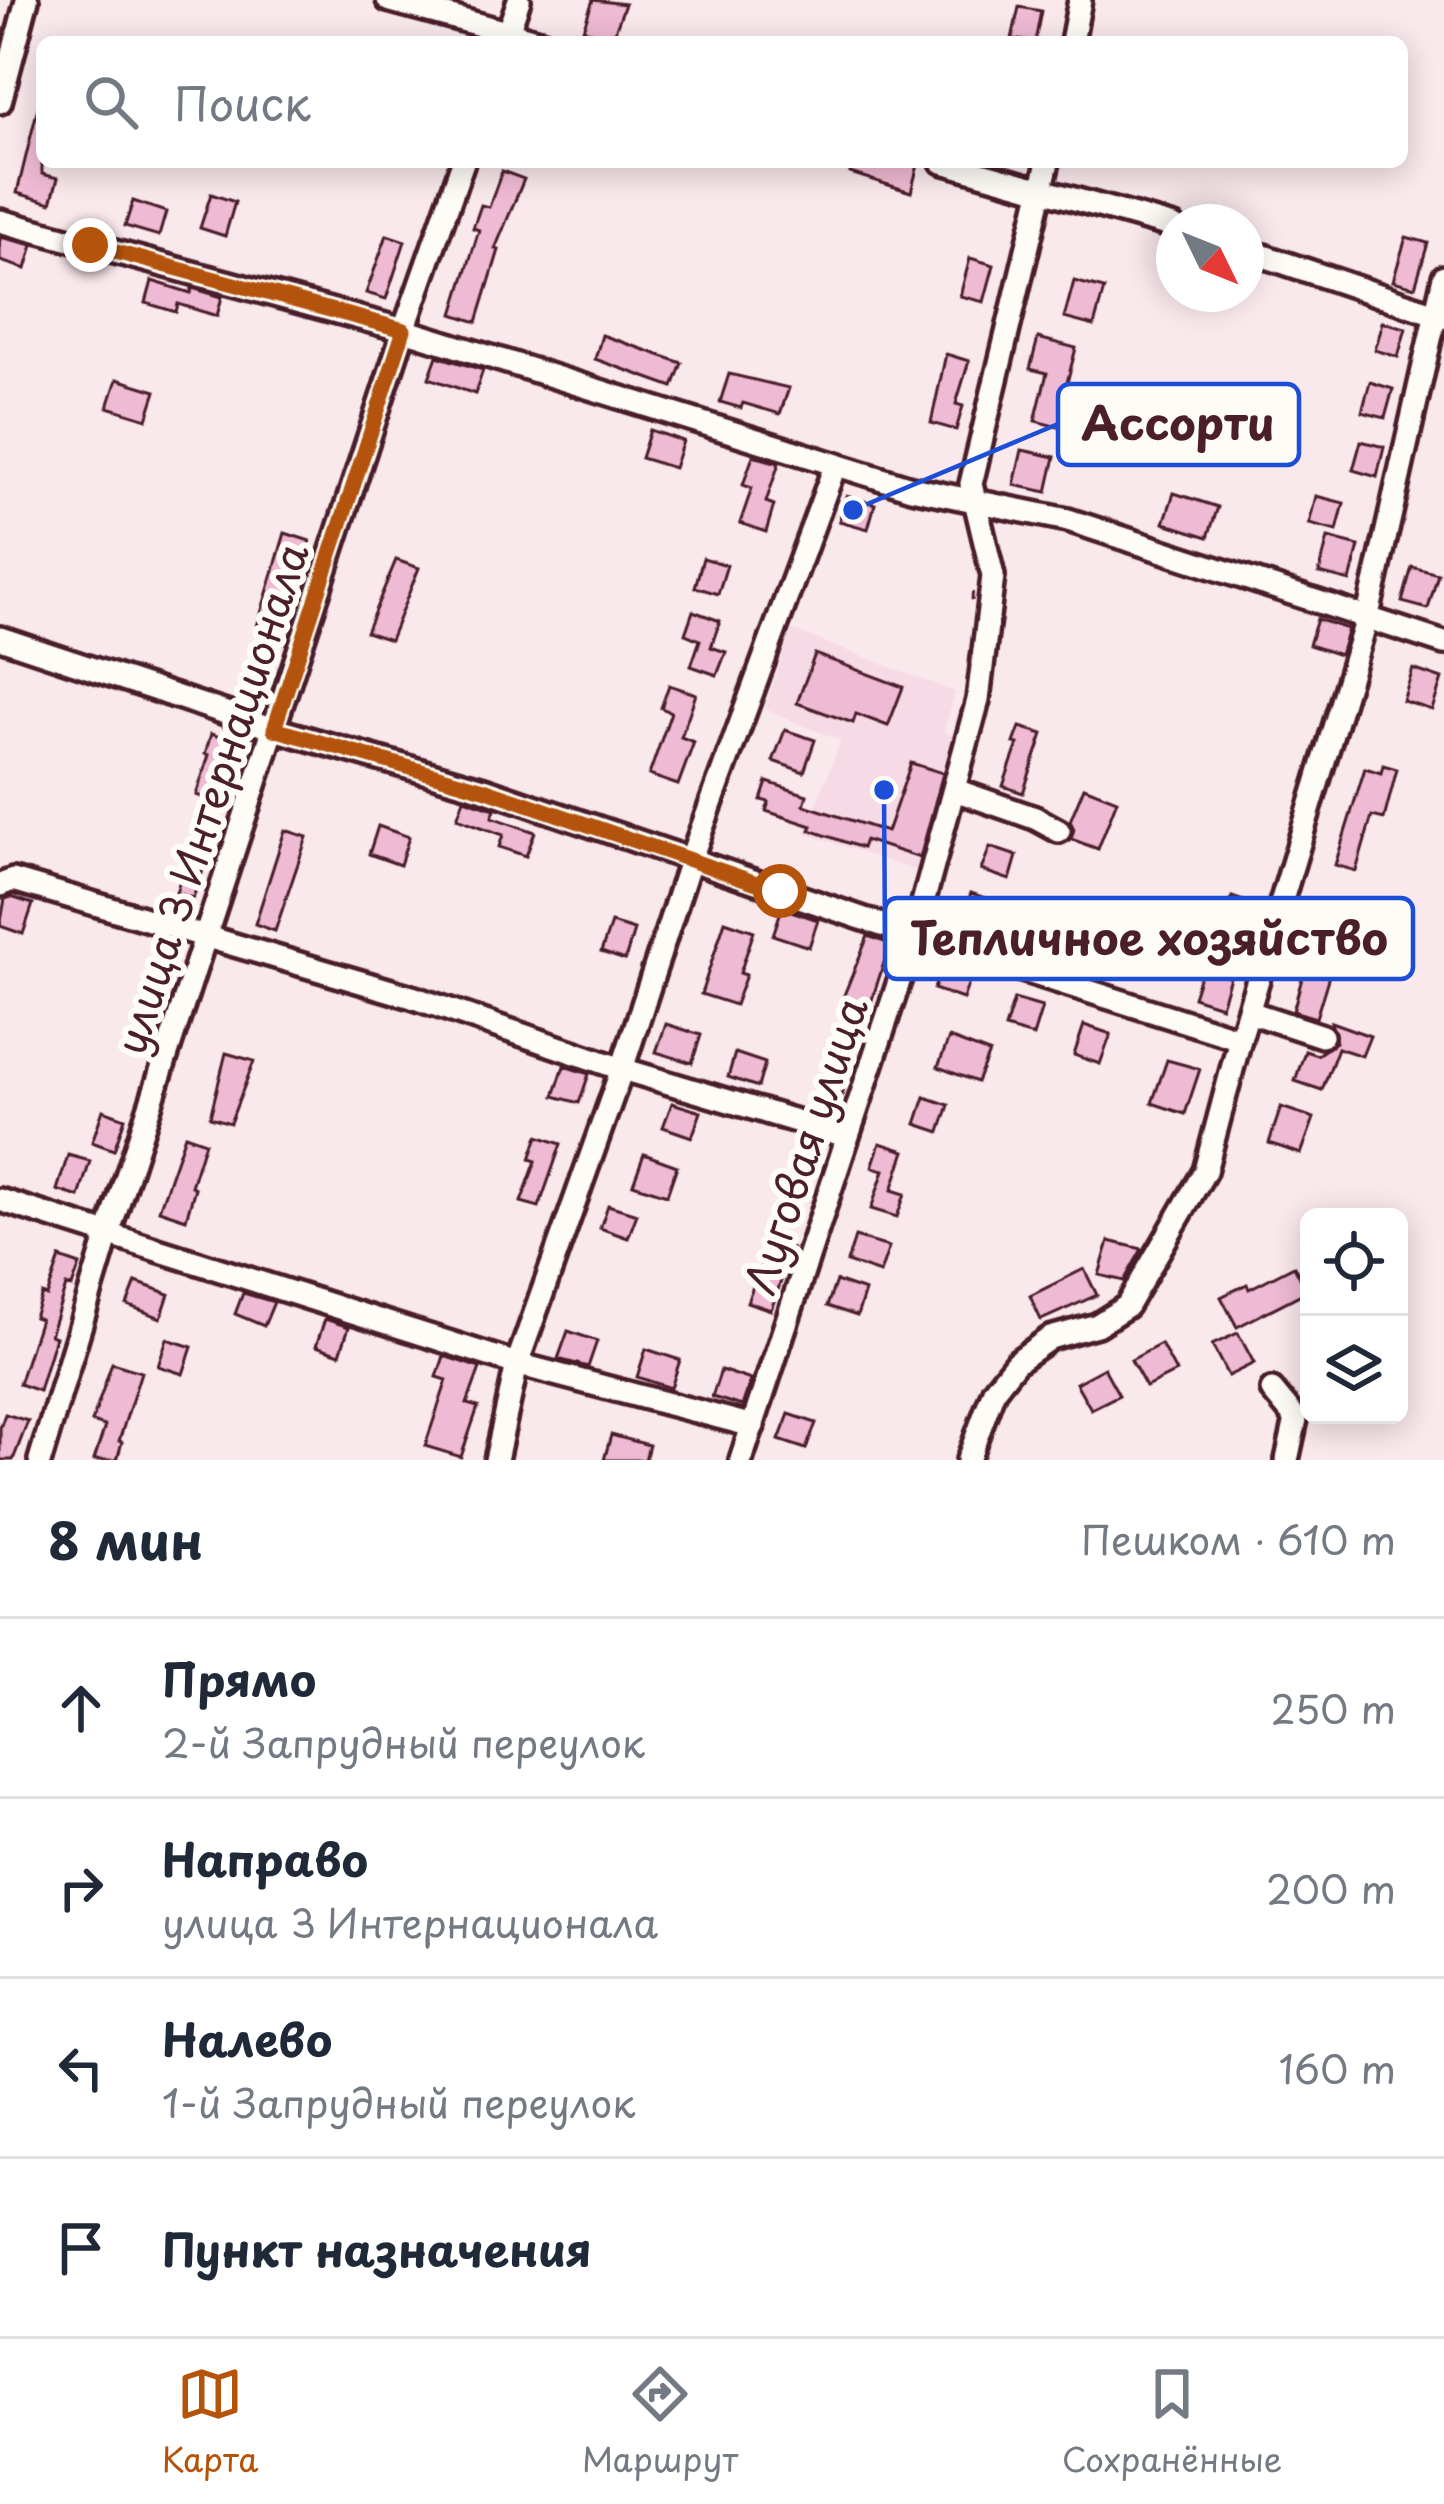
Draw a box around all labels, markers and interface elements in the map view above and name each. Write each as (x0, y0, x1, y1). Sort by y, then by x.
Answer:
search box (36, 36, 1408, 168)
text: Поиск (174, 68, 311, 136)
icon: search (78, 69, 144, 135)
north arrow (1156, 204, 1264, 312)
route end (63, 218, 117, 272)
callout: Ассорти (1058, 384, 1299, 465)
text: Ассорти (1082, 387, 1274, 455)
street label: улица 3 Интернационала (97, 534, 323, 1062)
route start (753, 864, 807, 918)
callout: Тепличное хозяйство (885, 898, 1413, 979)
text: Тепличное хозяйство (910, 902, 1388, 970)
street label: Луговая улица (726, 988, 882, 1302)
map controls (1300, 1208, 1408, 1424)
button: locate (1300, 1208, 1408, 1316)
button: layers (1300, 1316, 1408, 1424)
text: 8 мин (48, 1500, 203, 1577)
text: Пешком · 610 m (1081, 1509, 1396, 1568)
text: Прямо (162, 1644, 316, 1712)
icon: ahead (48, 1675, 114, 1741)
text: 250 m (1271, 1678, 1396, 1737)
text: 2-й Запрудный переулок (162, 1712, 645, 1771)
text: Направо (162, 1824, 368, 1892)
icon: right (48, 1855, 114, 1921)
text: 200 m (1266, 1858, 1396, 1917)
text: улица 3 Интернационала (162, 1892, 658, 1951)
text: Налево (162, 2004, 332, 2072)
icon: left (48, 2035, 114, 2101)
text: 160 m (1279, 2038, 1396, 2097)
text: 1-й Запрудный переулок (162, 2072, 635, 2131)
text: Пункт назначения (162, 2214, 592, 2282)
icon: arrive (48, 2215, 114, 2281)
tab: Карта (162, 2361, 259, 2483)
tab: Маршрут (582, 2361, 738, 2483)
tab: Сохранённые (1062, 2361, 1282, 2483)

